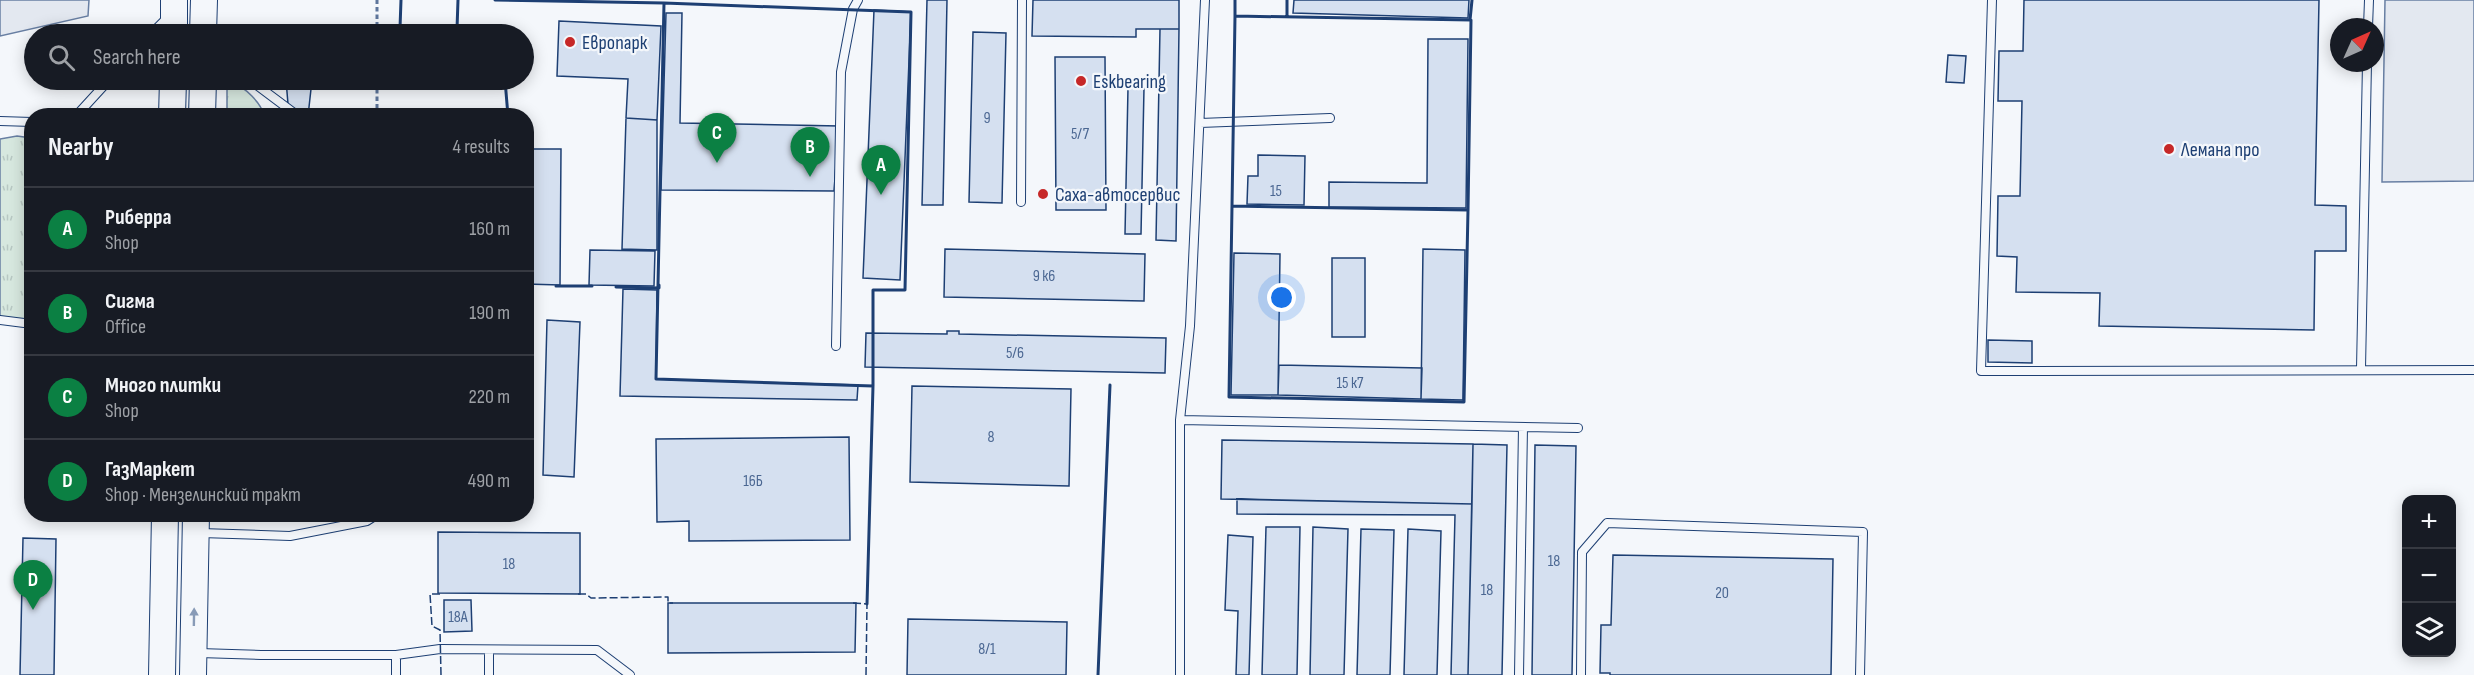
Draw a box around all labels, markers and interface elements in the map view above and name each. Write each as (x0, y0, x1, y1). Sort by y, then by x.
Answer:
north arrow (2330, 18, 2384, 72)
search box (24, 24, 534, 90)
place label: Европарк (582, 31, 648, 55)
marker: Европарк (563, 35, 577, 49)
icon: search (45, 41, 78, 74)
text: Search here (93, 44, 180, 71)
place label: Eskbearing (1093, 70, 1166, 94)
marker: Eskbearing (1074, 74, 1088, 88)
house number: 9 (983, 109, 991, 128)
pin: C (698, 114, 736, 163)
house number: 5/7 (1071, 125, 1090, 144)
pin: B (790, 128, 830, 177)
text: Nearby (48, 132, 114, 163)
text: 4 results (453, 135, 510, 159)
place label: Лемана про (2180, 138, 2260, 162)
marker: Лемана про (2162, 142, 2176, 156)
pin: A (862, 146, 900, 195)
house number: 15 (1270, 182, 1282, 201)
place label: Саха-автосервис (1055, 183, 1180, 207)
marker: Саха-автосервис (1036, 187, 1050, 201)
text: Риберра (105, 204, 172, 231)
text: A (63, 217, 72, 241)
text: 160 m (469, 217, 510, 241)
text: Shop (105, 231, 139, 255)
house number: 9 к6 (1033, 267, 1055, 286)
your location (1267, 283, 1296, 312)
text: Сигма (105, 288, 155, 315)
text: B (63, 301, 72, 325)
text: 190 m (469, 301, 510, 325)
text: Office (105, 315, 146, 339)
house number: 5/6 (1006, 344, 1024, 363)
text: Много плитки (105, 372, 221, 399)
house number: 15 к7 (1336, 374, 1364, 393)
text: C (62, 385, 73, 409)
text: 220 m (469, 385, 510, 409)
text: Shop (105, 399, 139, 423)
house number: 8 (987, 428, 995, 447)
text: ГазМаркет (105, 456, 195, 483)
text: D (62, 469, 73, 493)
text: 490 m (468, 469, 510, 493)
house number: 16Б (743, 472, 763, 491)
text: Shop · Мензелинский тракт (105, 483, 301, 507)
map controls (2402, 495, 2456, 657)
button: + (2402, 495, 2456, 549)
button: − (2402, 549, 2456, 603)
house number: 18 (1548, 552, 1560, 571)
house number: 18 (503, 555, 515, 574)
pin: D (14, 560, 52, 610)
house number: 18 (1481, 581, 1493, 600)
house number: 20 (1715, 584, 1729, 603)
button: layers (2402, 603, 2456, 657)
one-way arrow (189, 607, 199, 626)
house number: 18А (448, 608, 468, 627)
house number: 8/1 (978, 640, 996, 659)

